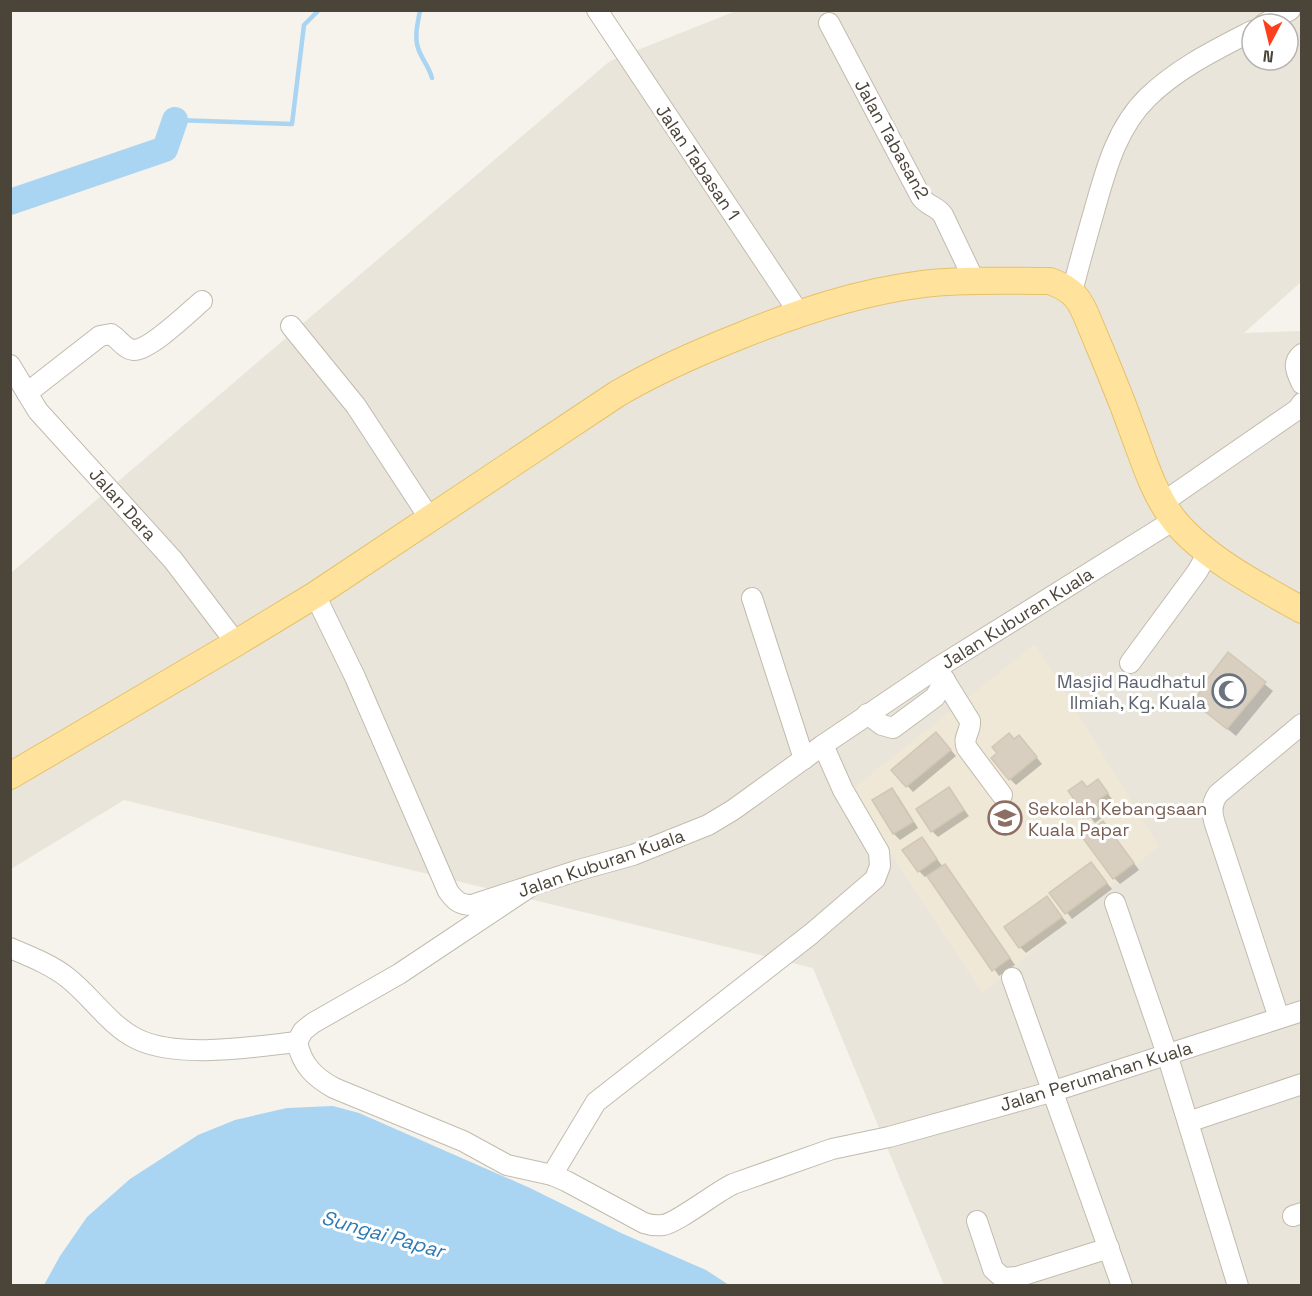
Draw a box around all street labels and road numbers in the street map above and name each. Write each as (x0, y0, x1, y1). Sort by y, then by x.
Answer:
street label: Jalan Tabasan2 (850, 75, 934, 203)
street label: Jalan Tabasan 1 (651, 100, 745, 224)
street label: Jalan Dara (84, 463, 162, 545)
street label: Jalan Kuburan Kuala (937, 562, 1097, 674)
street label: Jalan Kuburan Kuala (515, 824, 687, 902)
street label: Jalan Perumahan Kuala (997, 1036, 1195, 1116)

